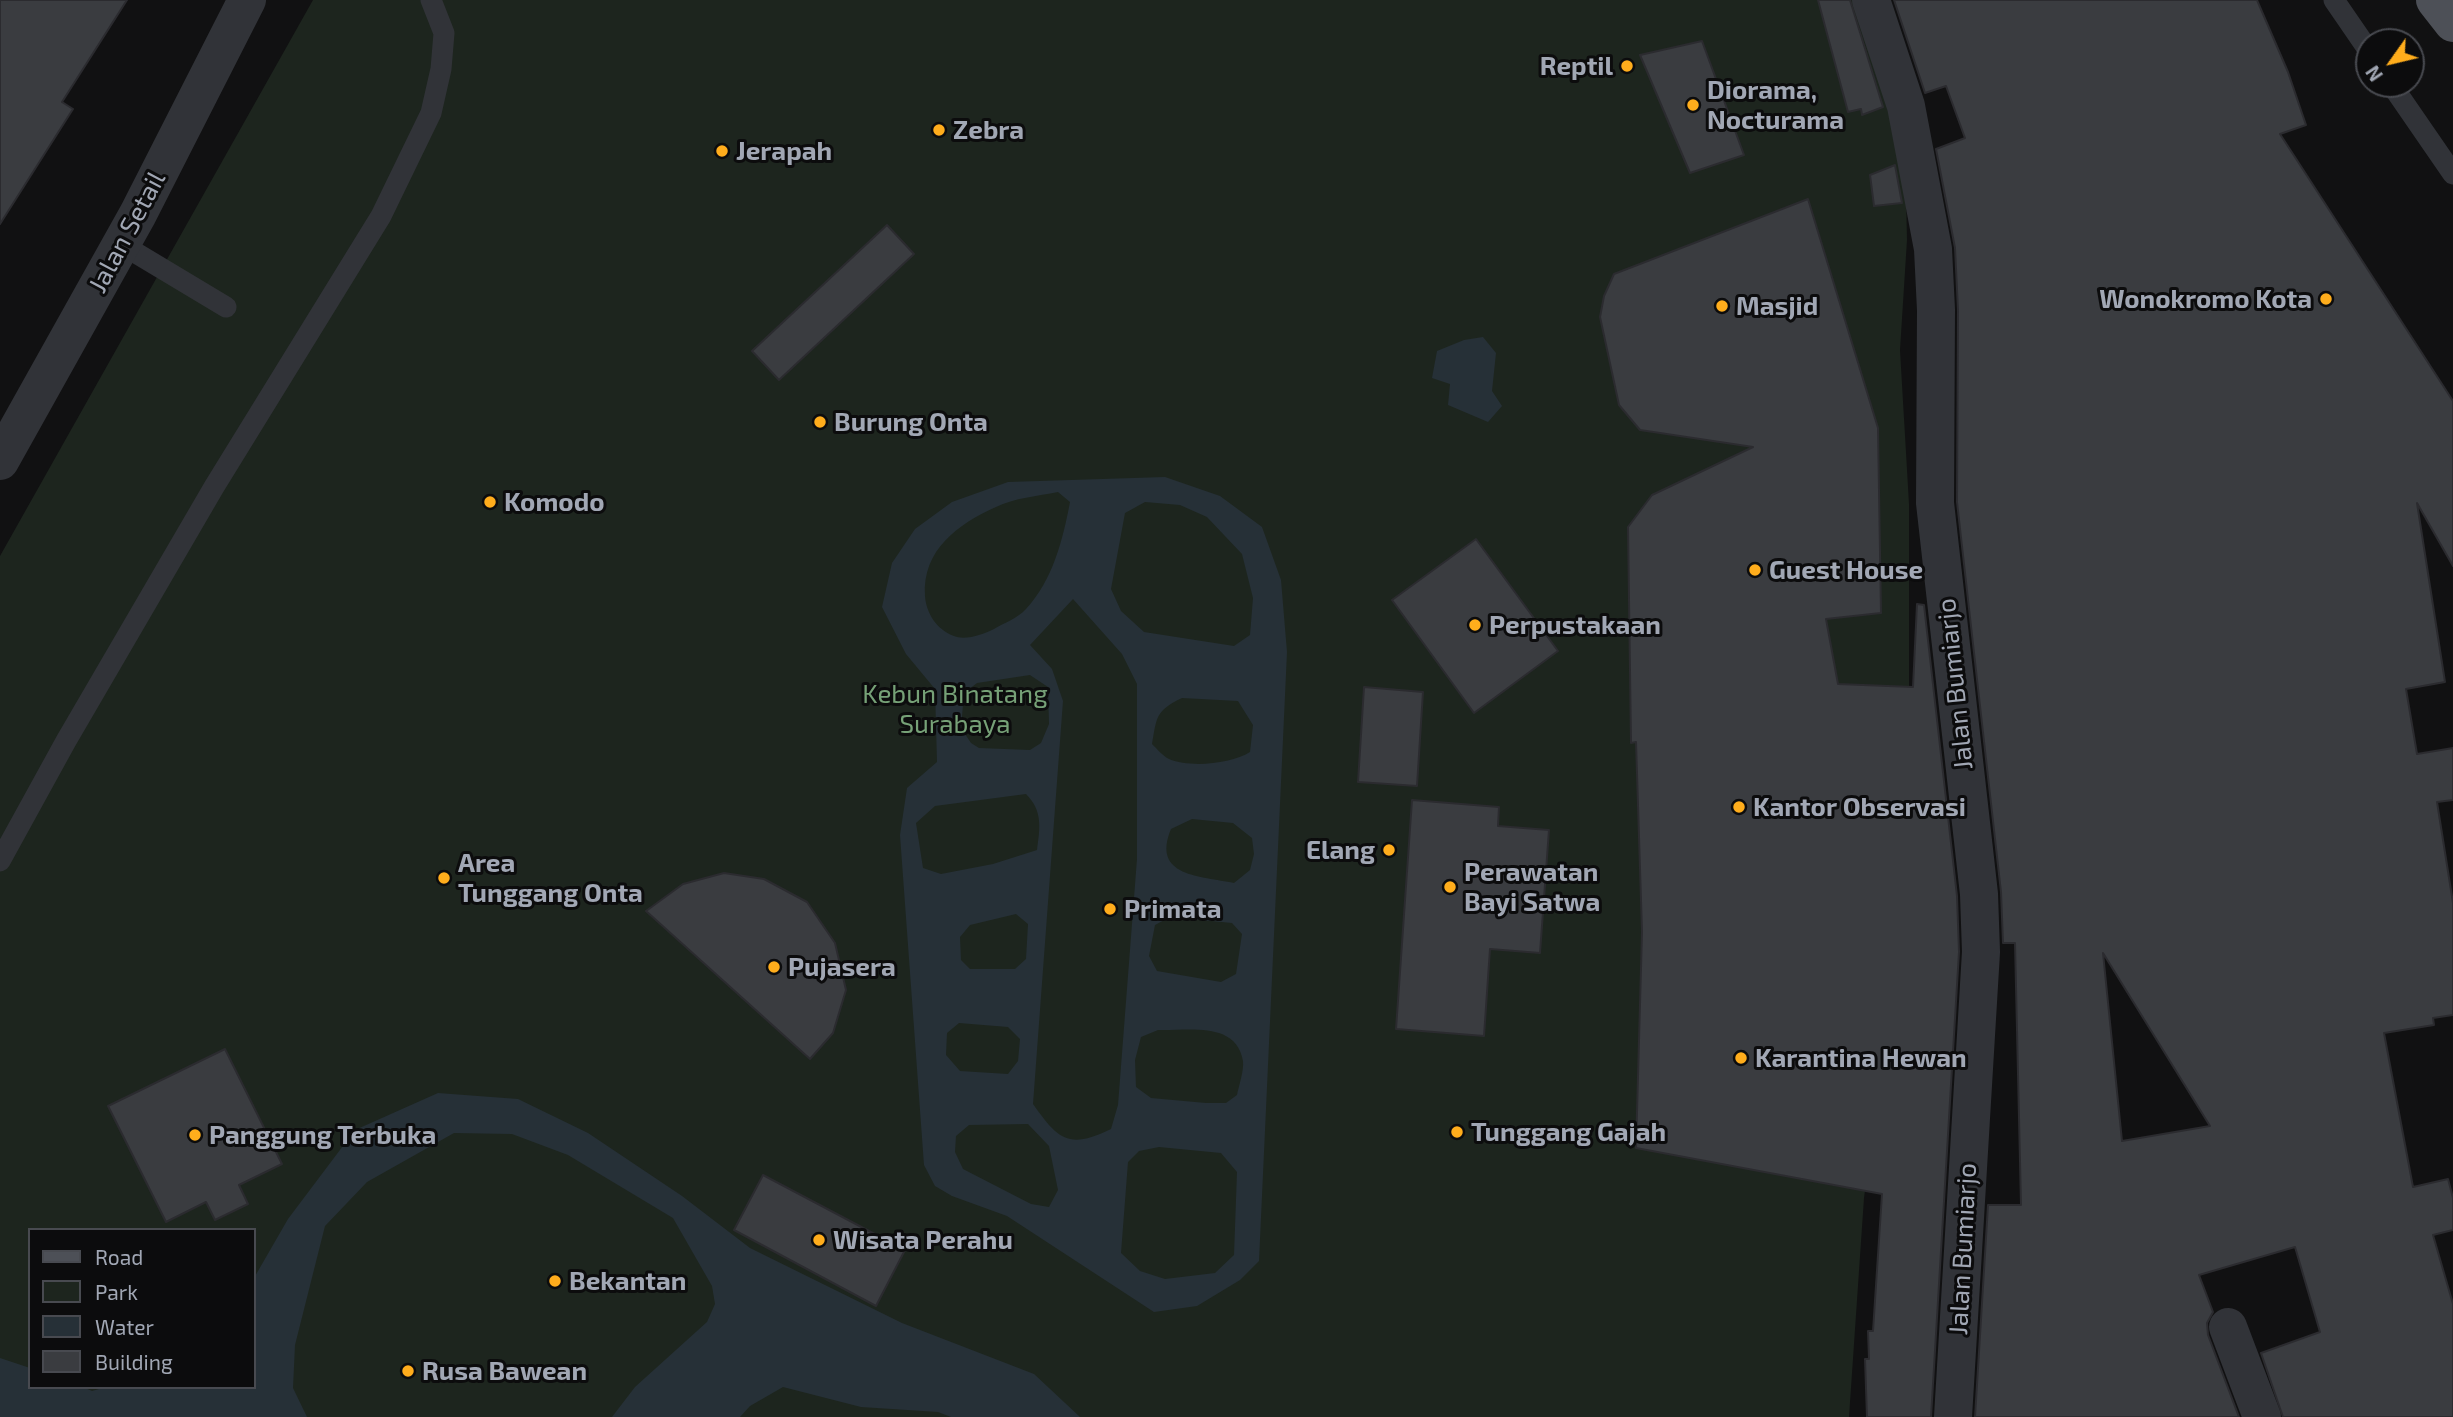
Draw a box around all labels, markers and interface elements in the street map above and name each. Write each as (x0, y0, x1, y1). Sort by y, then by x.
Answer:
north arrow (2355, 28, 2425, 98)
place label: Reptil (1540, 50, 1613, 82)
marker: Reptil (1619, 58, 1635, 74)
text: N (2360, 62, 2387, 86)
place label: Diorama, Nocturama (1707, 74, 1844, 136)
marker: Diorama, Nocturama (1685, 97, 1701, 113)
place label: Zebra (953, 114, 1024, 146)
marker: Zebra (931, 122, 947, 138)
place label: Jerapah (736, 135, 832, 167)
marker: Jerapah (714, 143, 730, 159)
street label: Jalan Setail (82, 166, 172, 298)
place label: Wonokromo Kota (2099, 283, 2312, 315)
place label: Masjid (1736, 290, 1818, 322)
marker: Wonokromo Kota (2318, 291, 2334, 307)
marker: Masjid (1714, 298, 1730, 314)
place label: Burung Onta (834, 406, 988, 438)
marker: Burung Onta (812, 414, 828, 430)
place label: Komodo (504, 486, 604, 518)
marker: Komodo (482, 494, 498, 510)
place label: Guest House (1769, 554, 1923, 586)
marker: Guest House (1747, 562, 1763, 578)
street label: Jalan Bumiarjo (1930, 597, 1980, 771)
place label: Perpustakaan (1489, 609, 1661, 641)
marker: Perpustakaan (1467, 617, 1483, 633)
park label: Kebun Binatang Surabaya (862, 678, 1048, 740)
place label: Kantor Observasi (1753, 791, 1966, 823)
marker: Kantor Observasi (1731, 799, 1747, 815)
place label: Elang (1306, 834, 1375, 866)
marker: Elang (1381, 842, 1397, 858)
place label: Area Tunggang Onta (458, 847, 643, 908)
place label: Perawatan Bayi Satwa (1464, 856, 1600, 917)
marker: Area Tunggang Onta (436, 870, 452, 886)
marker: Perawatan Bayi Satwa (1442, 879, 1458, 895)
place label: Primata (1124, 893, 1222, 925)
marker: Primata (1102, 901, 1118, 917)
place label: Pujasera (788, 951, 896, 983)
marker: Pujasera (766, 959, 782, 975)
place label: Karantina Hewan (1755, 1042, 1967, 1074)
marker: Karantina Hewan (1733, 1050, 1749, 1066)
place label: Tunggang Gajah (1471, 1116, 1666, 1148)
place label: Panggung Terbuka (209, 1119, 436, 1151)
marker: Tunggang Gajah (1449, 1124, 1465, 1140)
marker: Panggung Terbuka (187, 1127, 203, 1143)
street label: Jalan Bumiarjo (1943, 1162, 1983, 1336)
place label: Wisata Perahu (833, 1224, 1013, 1256)
legend (28, 1228, 256, 1389)
marker: Wisata Perahu (811, 1232, 827, 1248)
text: Road (95, 1244, 143, 1269)
place label: Bekantan (569, 1265, 686, 1297)
marker: Bekantan (547, 1273, 563, 1289)
text: Park (95, 1279, 138, 1304)
text: Water (95, 1314, 154, 1339)
text: Building (95, 1349, 173, 1374)
place label: Rusa Bawean (422, 1355, 587, 1387)
marker: Rusa Bawean (400, 1363, 416, 1379)

